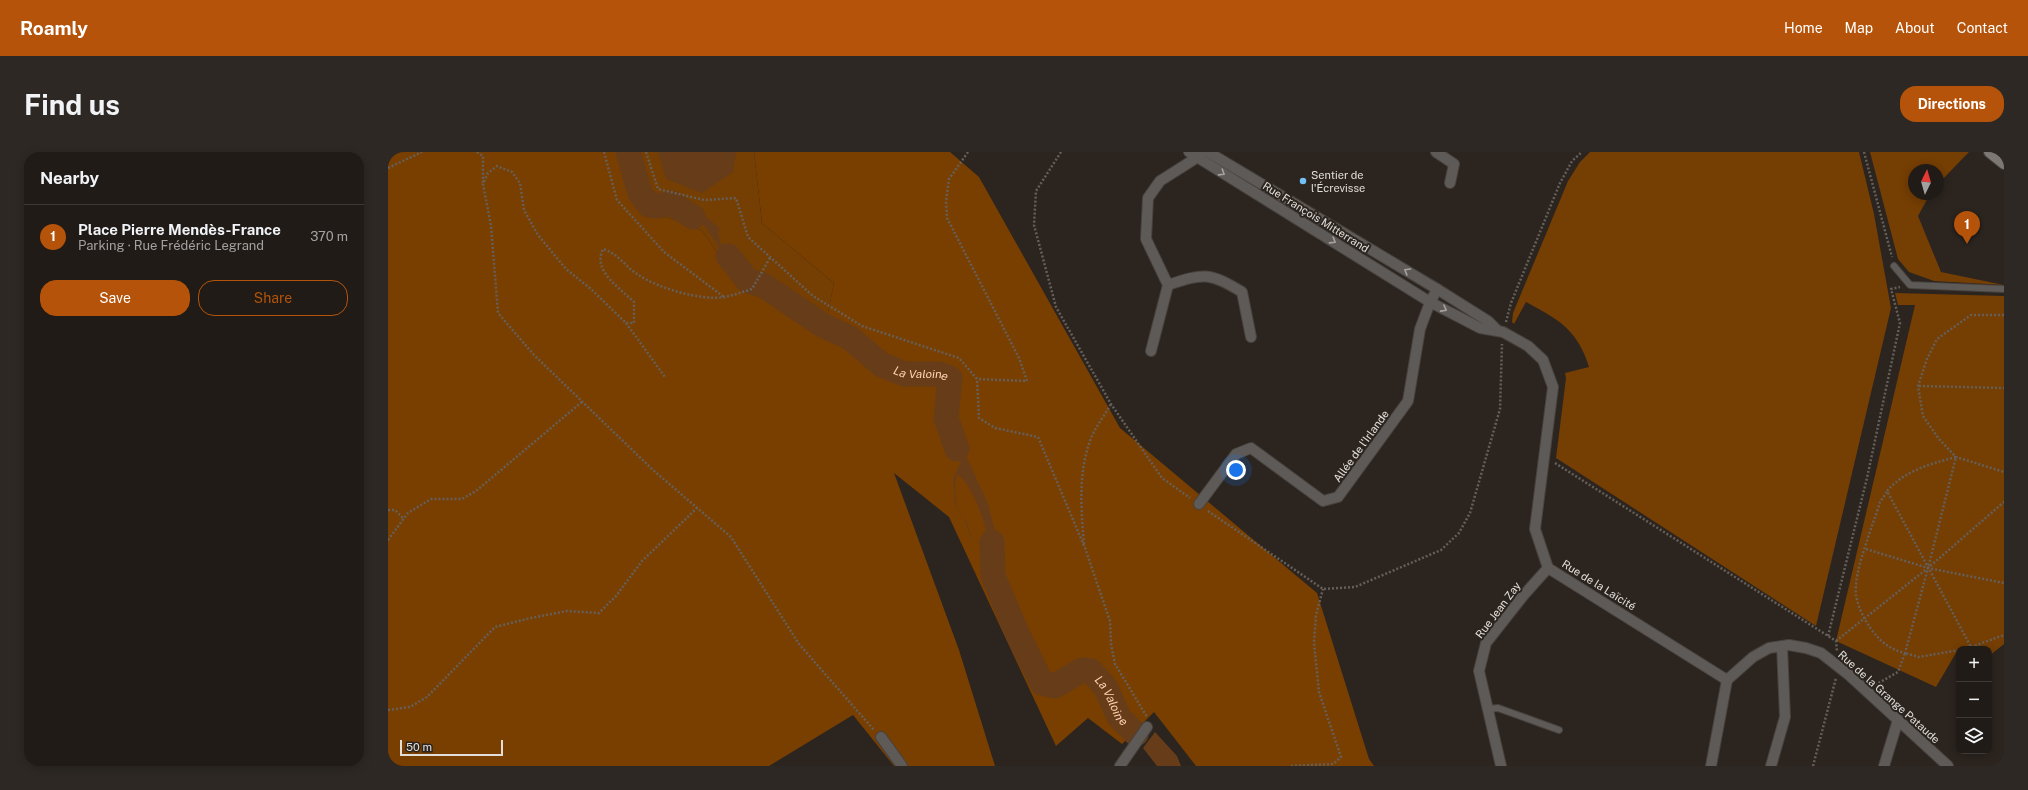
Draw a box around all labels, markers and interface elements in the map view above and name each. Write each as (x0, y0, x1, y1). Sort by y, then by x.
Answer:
text: Roamly (20, 17, 88, 39)
text: Home (1784, 20, 1823, 36)
text: Map (1845, 20, 1873, 36)
text: About (1895, 20, 1935, 36)
text: Contact (1957, 20, 2008, 36)
button: Directions (1900, 86, 2004, 122)
text: Find us (24, 88, 120, 121)
north arrow (1908, 164, 1944, 200)
text: Nearby (40, 168, 99, 188)
one-way arrow (1218, 168, 1225, 176)
place label: Sentier de l'Écrevisse (1311, 169, 1365, 194)
marker: Sentier de l'Écrevisse (1298, 176, 1308, 186)
street label: Rue François Mitterrand (1260, 179, 1371, 255)
pin: 1 (1954, 211, 1980, 244)
text: Place Pierre Mendès-France (78, 221, 281, 238)
text: 1 (50, 229, 56, 244)
text: 370 m (310, 229, 348, 244)
one-way arrow (1329, 237, 1336, 244)
text: Parking · Rue Frédéric Legrand (78, 238, 264, 253)
one-way arrow (1404, 268, 1411, 276)
button: Save (40, 280, 190, 316)
button: Share (198, 280, 348, 316)
one-way arrow (1439, 304, 1447, 311)
water label: La Valoine (891, 363, 951, 384)
street label: Allée de l'Irlande (1331, 408, 1391, 484)
your location (1226, 460, 1246, 480)
street label: Rue de la Laïcité (1560, 558, 1638, 612)
street label: Rue Jean Zay (1473, 580, 1523, 640)
map controls (1956, 646, 1992, 754)
button: + (1956, 646, 1992, 682)
street label: Rue de la Grange Pataude (1836, 648, 1942, 746)
water label: La Valoine (1092, 673, 1131, 729)
button: − (1956, 682, 1992, 718)
button: layers (1956, 718, 1992, 754)
scale bar (400, 738, 503, 757)
text: 50 m (406, 741, 432, 753)

